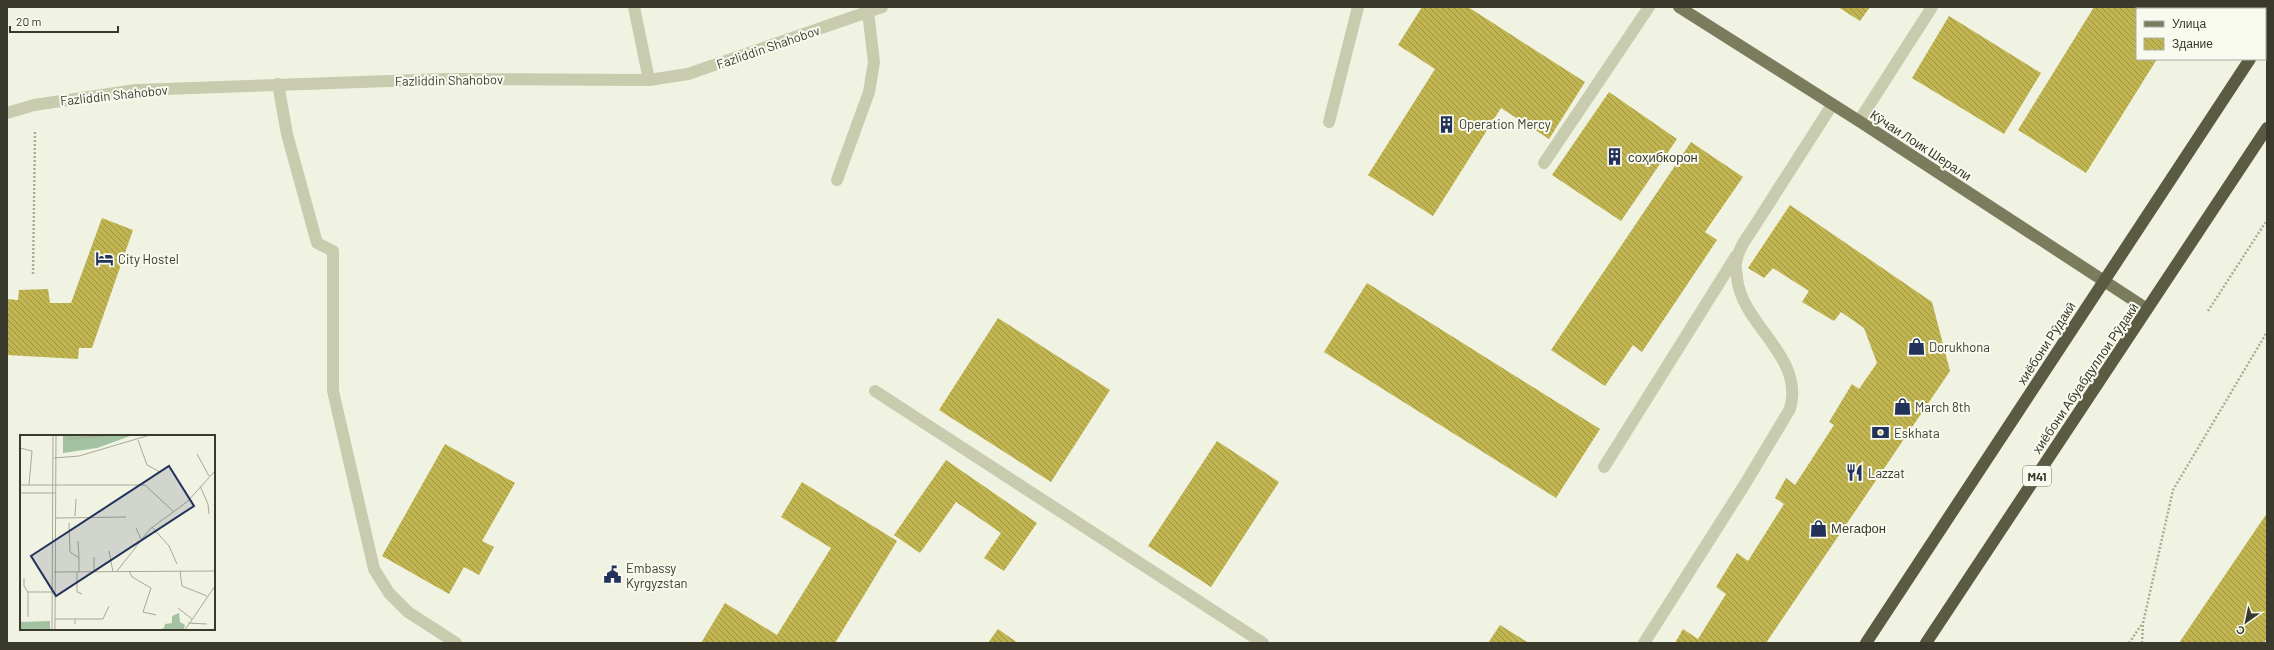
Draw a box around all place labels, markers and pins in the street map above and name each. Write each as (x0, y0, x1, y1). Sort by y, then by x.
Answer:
building icon: Operation Mercy (1436, 114, 1456, 134)
place label: Operation Mercy (1459, 116, 1551, 132)
building icon: соҳибкорон (1605, 147, 1625, 167)
place label: соҳибкорон (1628, 149, 1698, 165)
hotel icon: City Hostel (95, 249, 115, 269)
place label: City Hostel (118, 251, 179, 267)
shop icon: Dorukhona (1906, 337, 1926, 357)
place label: Dorukhona (1929, 339, 1990, 355)
shop icon: March 8th (1892, 397, 1912, 417)
place label: March 8th (1915, 399, 1970, 415)
bank icon: Eskhata (1871, 423, 1891, 443)
place label: Eskhata (1894, 425, 1940, 441)
restaurant icon: Lazzat (1845, 463, 1865, 483)
place label: Lazzat (1868, 465, 1905, 481)
shop icon: Мегафон (1808, 518, 1828, 538)
place label: Мегафон (1831, 520, 1886, 536)
place label: Embassy Kyrgyzstan (626, 560, 688, 591)
public building icon: Embassy Kyrgyzstan (603, 565, 623, 585)

